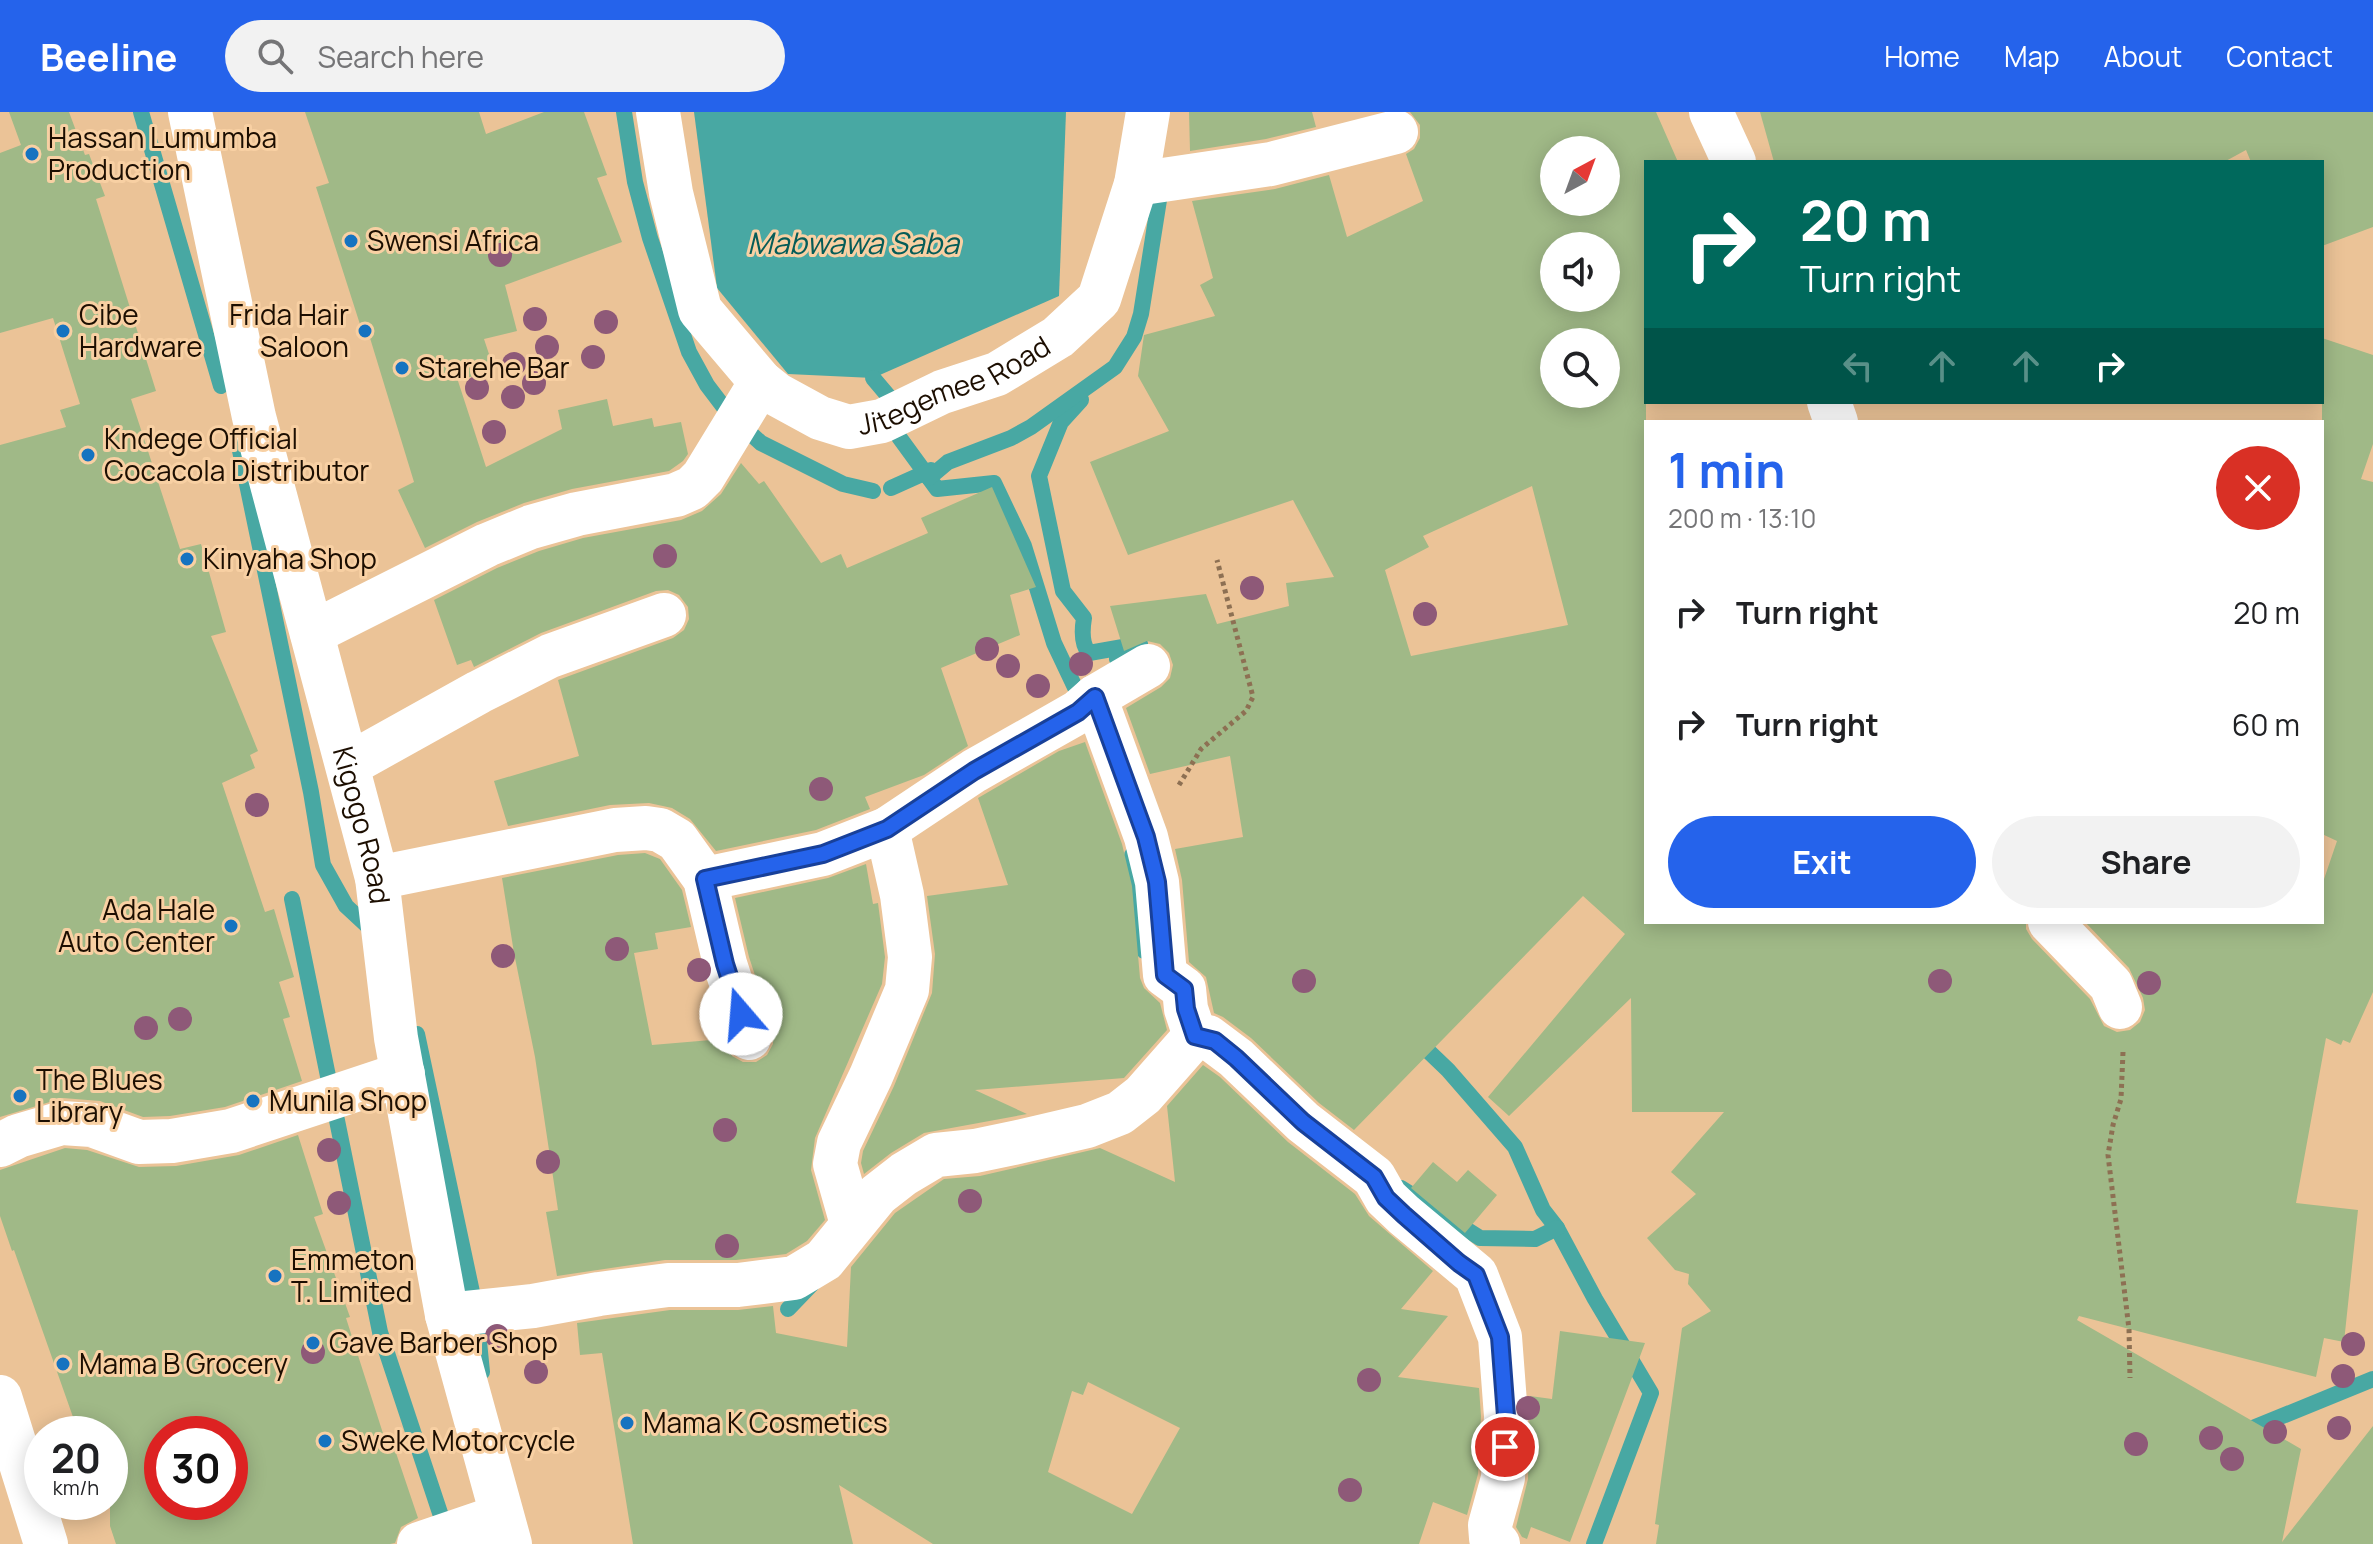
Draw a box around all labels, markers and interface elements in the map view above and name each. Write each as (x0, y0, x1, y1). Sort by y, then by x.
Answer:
search box (225, 20, 785, 92)
text: Beeline (40, 30, 177, 82)
icon: search (253, 34, 297, 78)
text: Search here (317, 36, 484, 77)
text: Home (1884, 37, 1960, 75)
text: Map (2004, 37, 2060, 75)
text: About (2104, 37, 2182, 75)
text: Contact (2226, 37, 2333, 75)
place label: Hassan Lumumba Production (48, 118, 277, 188)
north arrow (1540, 136, 1620, 216)
map controls (1540, 136, 1620, 408)
marker: Hassan Lumumba Production (23, 145, 41, 163)
text: 20 m (1800, 181, 1932, 258)
icon: right (1668, 192, 1772, 296)
place label: Swensi Africa (367, 221, 539, 259)
water label: Mabwawa Saba (747, 222, 960, 263)
marker: Swensi Africa (342, 232, 360, 250)
button: sound (1540, 232, 1620, 312)
text: Turn right (1800, 254, 1961, 303)
place label: Cibe Hardware (79, 295, 203, 365)
place label: Frida Hair Saloon (229, 295, 349, 365)
marker: Cibe Hardware (54, 322, 72, 340)
marker: Frida Hair Saloon (356, 322, 374, 340)
street label: Jitegemee Road (855, 326, 1057, 443)
button: search (1540, 328, 1620, 408)
icon: left (1836, 344, 1880, 388)
icon: ahead (1920, 344, 1964, 388)
icon: ahead (2004, 344, 2048, 388)
icon: right (2088, 344, 2132, 388)
place label: Starehe Bar (418, 348, 570, 386)
marker: Starehe Bar (393, 359, 411, 377)
place label: Kndege Official Cocacola Distributor (104, 419, 369, 489)
text: 1 min (1668, 437, 1785, 502)
marker: Kndege Official Cocacola Distributor (79, 446, 97, 464)
button: close (2216, 446, 2300, 530)
text: 200 m · 13:10 (1668, 500, 1816, 536)
place label: Kinyaha Shop (203, 539, 377, 577)
marker: Kinyaha Shop (178, 550, 196, 568)
icon: right (1668, 590, 1712, 634)
text: Turn right (1736, 592, 1879, 633)
text: 20 m (2233, 592, 2300, 633)
icon: right (1668, 702, 1712, 746)
text: Turn right (1736, 704, 1879, 745)
text: 60 m (2232, 704, 2300, 745)
street label: Kigogo Road (325, 742, 400, 906)
button: Exit (1668, 816, 1976, 908)
button: Share (1992, 816, 2300, 908)
place label: Ada Hale Auto Center (58, 890, 215, 960)
marker: Ada Hale Auto Center (222, 917, 240, 935)
position arrow (699, 972, 783, 1056)
place label: The Blues Library (36, 1060, 163, 1130)
place label: Munila Shop (269, 1081, 427, 1119)
marker: The Blues Library (11, 1087, 29, 1105)
marker: Munila Shop (244, 1092, 262, 1110)
place label: Emmeton T. Limited (291, 1240, 415, 1310)
marker: Emmeton T. Limited (266, 1267, 284, 1285)
place label: Gave Barber Shop (329, 1323, 558, 1361)
marker: Gave Barber Shop (304, 1334, 322, 1352)
place label: Mama B Grocery (79, 1344, 288, 1382)
marker: Mama B Grocery (54, 1355, 72, 1373)
place label: Mama K Cosmetics (643, 1403, 888, 1441)
pin (1471, 1413, 1539, 1481)
marker: Mama K Cosmetics (618, 1414, 636, 1432)
speed limit sign: 30 (144, 1416, 248, 1520)
place label: Sweke Motorcycle (341, 1421, 575, 1459)
icon: arrive (1483, 1425, 1527, 1469)
text: 20 (51, 1430, 101, 1485)
marker: Sweke Motorcycle (316, 1432, 334, 1450)
text: km/h (53, 1474, 99, 1501)

